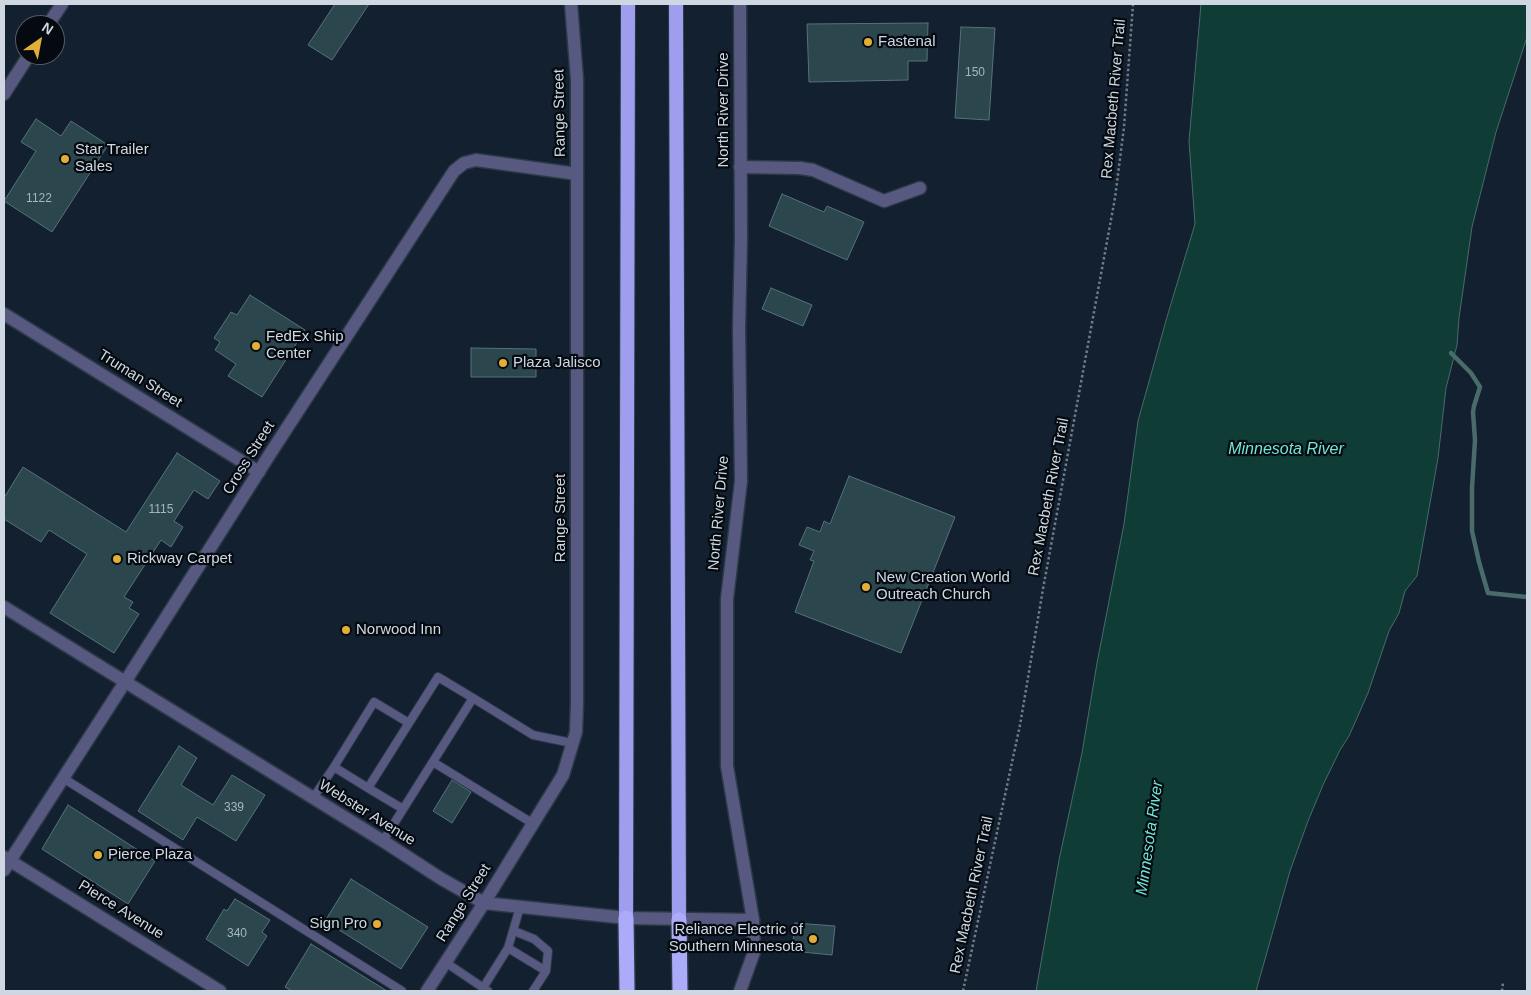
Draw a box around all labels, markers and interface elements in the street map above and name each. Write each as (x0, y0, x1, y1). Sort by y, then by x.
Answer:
north arrow (15, 15, 65, 65)
street label: Rex Macbeth River Trail (1098, 18, 1130, 180)
text: N (39, 19, 56, 38)
place label: Fastenal (878, 33, 936, 51)
marker: Fastenal (862, 36, 874, 48)
street label: North River Drive (715, 52, 733, 168)
house number: 150 (965, 66, 985, 80)
street label: Range Street (550, 69, 570, 157)
place label: Star Trailer Sales (75, 141, 149, 176)
marker: Star Trailer Sales (59, 153, 71, 165)
house number: 1122 (26, 192, 52, 206)
place label: FedEx Ship Center (266, 328, 344, 363)
marker: FedEx Ship Center (250, 340, 262, 352)
street label: Truman Street (95, 346, 185, 412)
place label: Plaza Jalisco (513, 354, 601, 372)
marker: Plaza Jalisco (497, 357, 509, 369)
street label: Rex Macbeth River Trail (1025, 417, 1073, 577)
street label: Cross Street (219, 418, 279, 498)
water label: Minnesota River (1228, 440, 1344, 460)
street label: North River Drive (705, 455, 733, 571)
street label: Range Street (552, 474, 570, 562)
house number: 1115 (149, 503, 173, 517)
place label: Rickway Carpet (127, 550, 232, 568)
marker: Rickway Carpet (111, 553, 123, 565)
place label: New Creation World Outreach Church (876, 569, 1010, 604)
marker: New Creation World Outreach Church (860, 581, 872, 593)
place label: Norwood Inn (356, 621, 441, 639)
marker: Norwood Inn (340, 624, 352, 636)
street label: Webster Avenue (315, 776, 419, 850)
water label: Minnesota River (1132, 779, 1168, 897)
house number: 339 (224, 801, 244, 815)
street label: Rex Macbeth River Trail (947, 815, 997, 975)
place label: Pierce Plaza (108, 846, 192, 864)
marker: Pierce Plaza (92, 849, 104, 861)
street label: Range Street (433, 861, 495, 945)
street label: Pierce Avenue (75, 877, 167, 943)
place label: Sign Pro (309, 915, 367, 933)
marker: Sign Pro (371, 918, 383, 930)
place label: Reliance Electric of Southern Minnesota (669, 921, 803, 956)
house number: 340 (227, 927, 247, 941)
marker: Reliance Electric of Southern Minnesota (807, 933, 819, 945)

